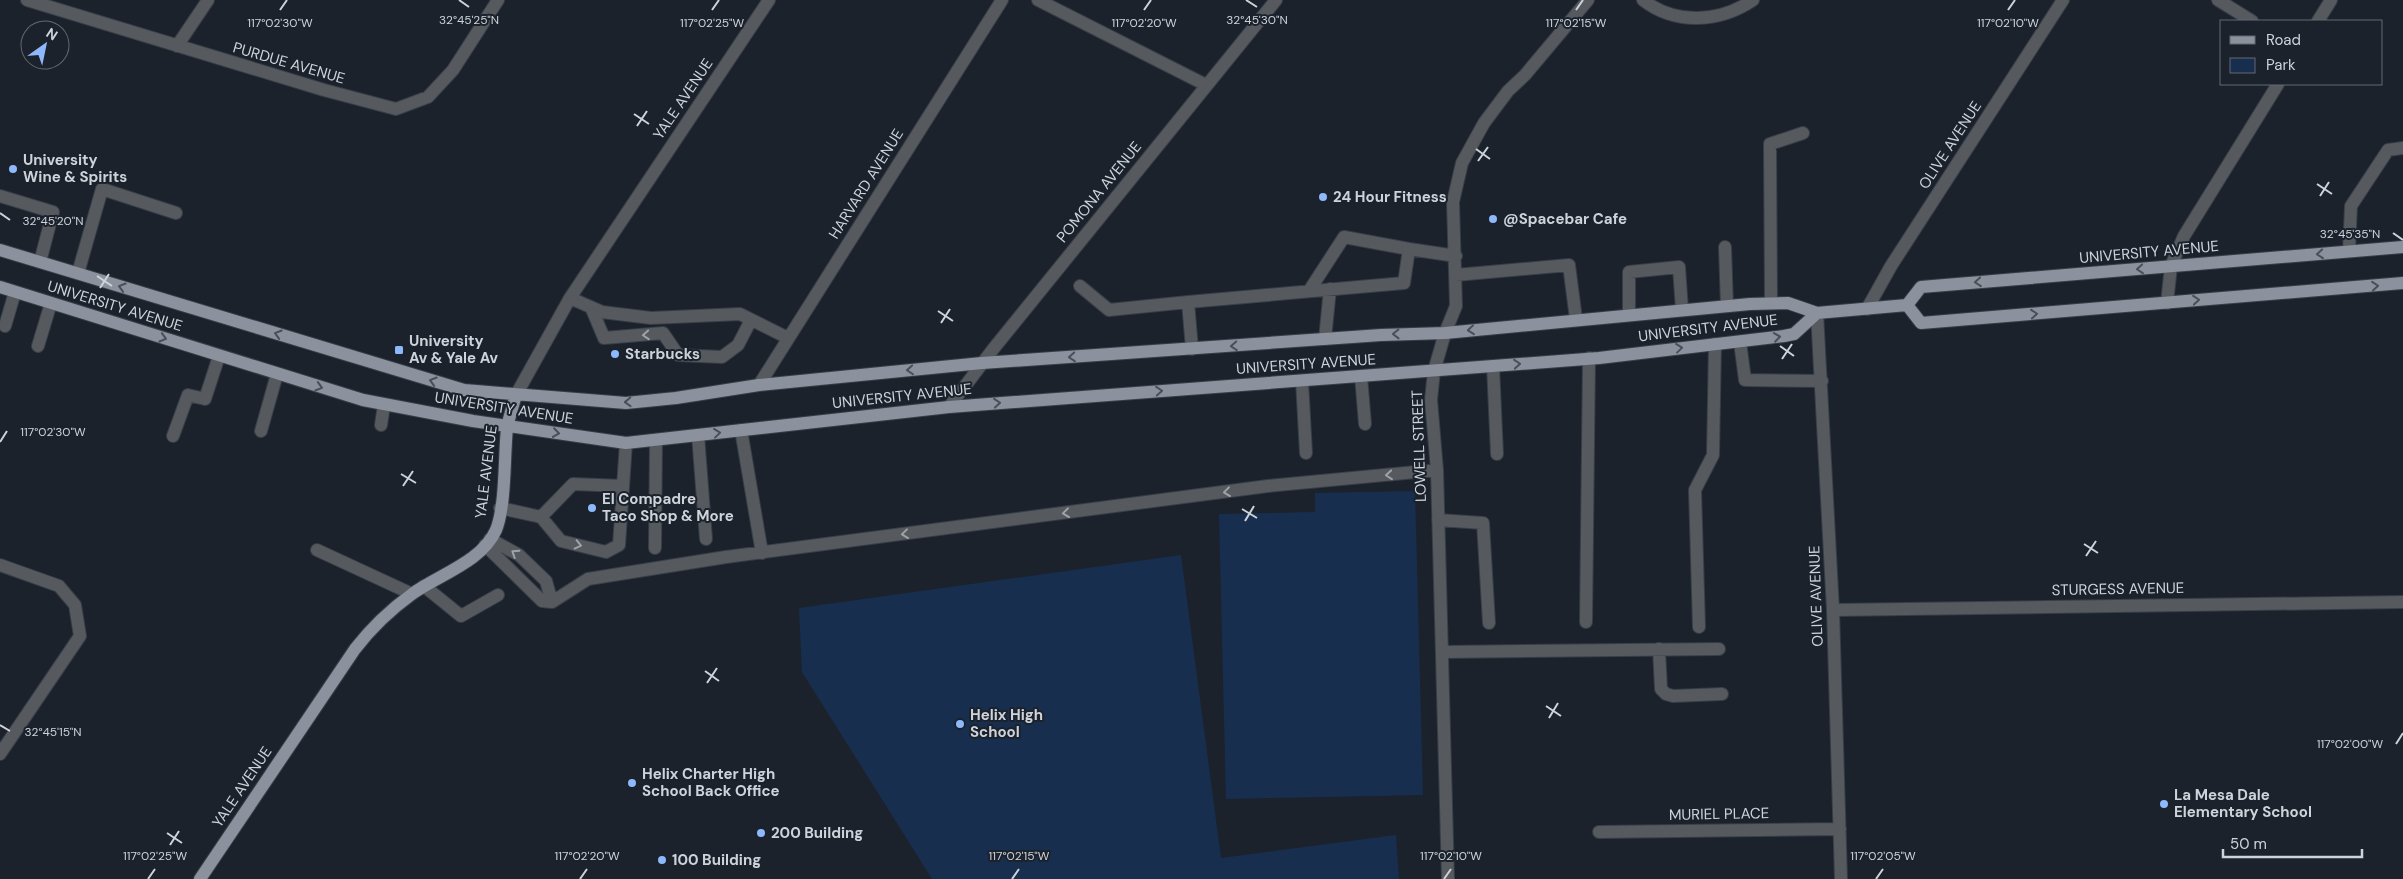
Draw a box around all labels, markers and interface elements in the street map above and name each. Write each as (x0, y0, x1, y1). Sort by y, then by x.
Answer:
text: 32°45'25"N (439, 12, 499, 28)
text: 32°45'30"N (1226, 12, 1288, 28)
text: 117°02'30"W (247, 15, 313, 31)
text: 117°02'25"W (680, 15, 744, 31)
text: 117°02'20"W (1111, 15, 1177, 31)
text: 117°02'15"W (1546, 15, 1607, 31)
text: 117°02'10"W (1977, 15, 2039, 31)
north arrow (20, 20, 70, 70)
legend (2220, 20, 2383, 85)
text: N (43, 24, 61, 44)
text: Road (2266, 30, 2301, 50)
street label: PURDUE AVENUE (231, 37, 347, 89)
street label: YALE AVENUE (649, 55, 717, 143)
text: Park (2266, 55, 2296, 75)
street label: OLIVE AVENUE (1914, 97, 1986, 193)
street label: HARVARD AVENUE (824, 125, 908, 243)
street label: POMONA AVENUE (1052, 137, 1146, 247)
place label: University Wine & Spirits (23, 150, 127, 187)
marker: University Wine & Spirits (7, 163, 19, 175)
place label: 24 Hour Fitness (1333, 187, 1447, 207)
marker: 24 Hour Fitness (1317, 191, 1329, 203)
place label: @Spacebar Cafe (1503, 209, 1627, 229)
text: 32°45'20"N (22, 213, 84, 229)
marker: @Spacebar Cafe (1487, 213, 1499, 225)
text: 32°45'35"N (2320, 226, 2380, 242)
street label: UNIVERSITY AVENUE (2078, 236, 2220, 268)
one-way arrow (2315, 248, 2323, 259)
one-way arrow (2136, 263, 2144, 274)
street label: UNIVERSITY AVENUE (45, 276, 185, 336)
one-way arrow (1974, 276, 1982, 287)
one-way arrow (2372, 280, 2380, 291)
one-way arrow (119, 282, 127, 292)
one-way arrow (2192, 295, 2200, 306)
one-way arrow (2030, 308, 2038, 319)
street label: UNIVERSITY AVENUE (1637, 310, 1779, 346)
one-way arrow (1466, 324, 1474, 335)
one-way arrow (641, 329, 649, 340)
one-way arrow (1392, 329, 1400, 340)
one-way arrow (274, 330, 283, 340)
place label: University Av & Yale Av (409, 331, 498, 368)
one-way arrow (1773, 332, 1782, 342)
one-way arrow (159, 333, 167, 343)
one-way arrow (1229, 340, 1237, 351)
one-way arrow (1675, 343, 1683, 354)
marker: University Av & Yale Av (393, 344, 405, 356)
place label: Starbucks (625, 344, 700, 364)
marker: Starbucks (609, 348, 621, 360)
street label: UNIVERSITY AVENUE (1235, 349, 1377, 379)
one-way arrow (1067, 352, 1075, 363)
one-way arrow (1514, 359, 1522, 370)
one-way arrow (905, 365, 913, 376)
one-way arrow (430, 377, 438, 387)
street label: UNIVERSITY AVENUE (831, 379, 973, 413)
one-way arrow (314, 381, 322, 391)
one-way arrow (1156, 386, 1164, 397)
street label: UNIVERSITY AVENUE (433, 387, 575, 429)
street label: LOWELL STREET (1407, 390, 1431, 502)
one-way arrow (624, 397, 632, 407)
one-way arrow (994, 398, 1002, 409)
text: 117°02'30"W (20, 424, 86, 440)
street label: YALE AVENUE (470, 424, 502, 520)
one-way arrow (551, 428, 560, 438)
one-way arrow (713, 428, 721, 439)
one-way arrow (1384, 469, 1392, 480)
one-way arrow (1223, 486, 1231, 497)
place label: El Compadre Taco Shop & More (602, 489, 734, 526)
marker: El Compadre Taco Shop & More (586, 502, 598, 514)
one-way arrow (1062, 507, 1070, 518)
one-way arrow (900, 528, 908, 539)
one-way arrow (574, 539, 583, 550)
street label: OLIVE AVENUE (1804, 545, 1828, 647)
one-way arrow (511, 550, 520, 560)
street label: STURGESS AVENUE (2052, 578, 2184, 600)
place label: Helix High School (970, 705, 1043, 742)
marker: Helix High School (954, 718, 966, 730)
text: 32°45'15"N (24, 724, 82, 740)
text: 117°02'00"W (2317, 736, 2384, 752)
street label: YALE AVENUE (208, 743, 276, 831)
place label: Helix Charter High School Back Office (642, 764, 780, 801)
marker: Helix Charter High School Back Office (626, 777, 638, 789)
place label: La Mesa Dale Elementary School (2174, 785, 2312, 822)
marker: La Mesa Dale Elementary School (2158, 798, 2170, 810)
street label: MURIEL PLACE (1669, 803, 1769, 825)
place label: 200 Building (771, 823, 863, 843)
scale bar (2223, 826, 2362, 858)
marker: 200 Building (755, 827, 767, 839)
text: 50 m (2230, 834, 2267, 854)
text: 117°02'25"W (123, 848, 187, 864)
text: 117°02'20"W (554, 848, 620, 864)
text: 117°02'15"W (989, 848, 1050, 864)
text: 117°02'10"W (1420, 848, 1482, 864)
text: 117°02'05"W (1850, 848, 1916, 864)
place label: 100 Building (672, 850, 761, 870)
marker: 100 Building (656, 854, 668, 866)

